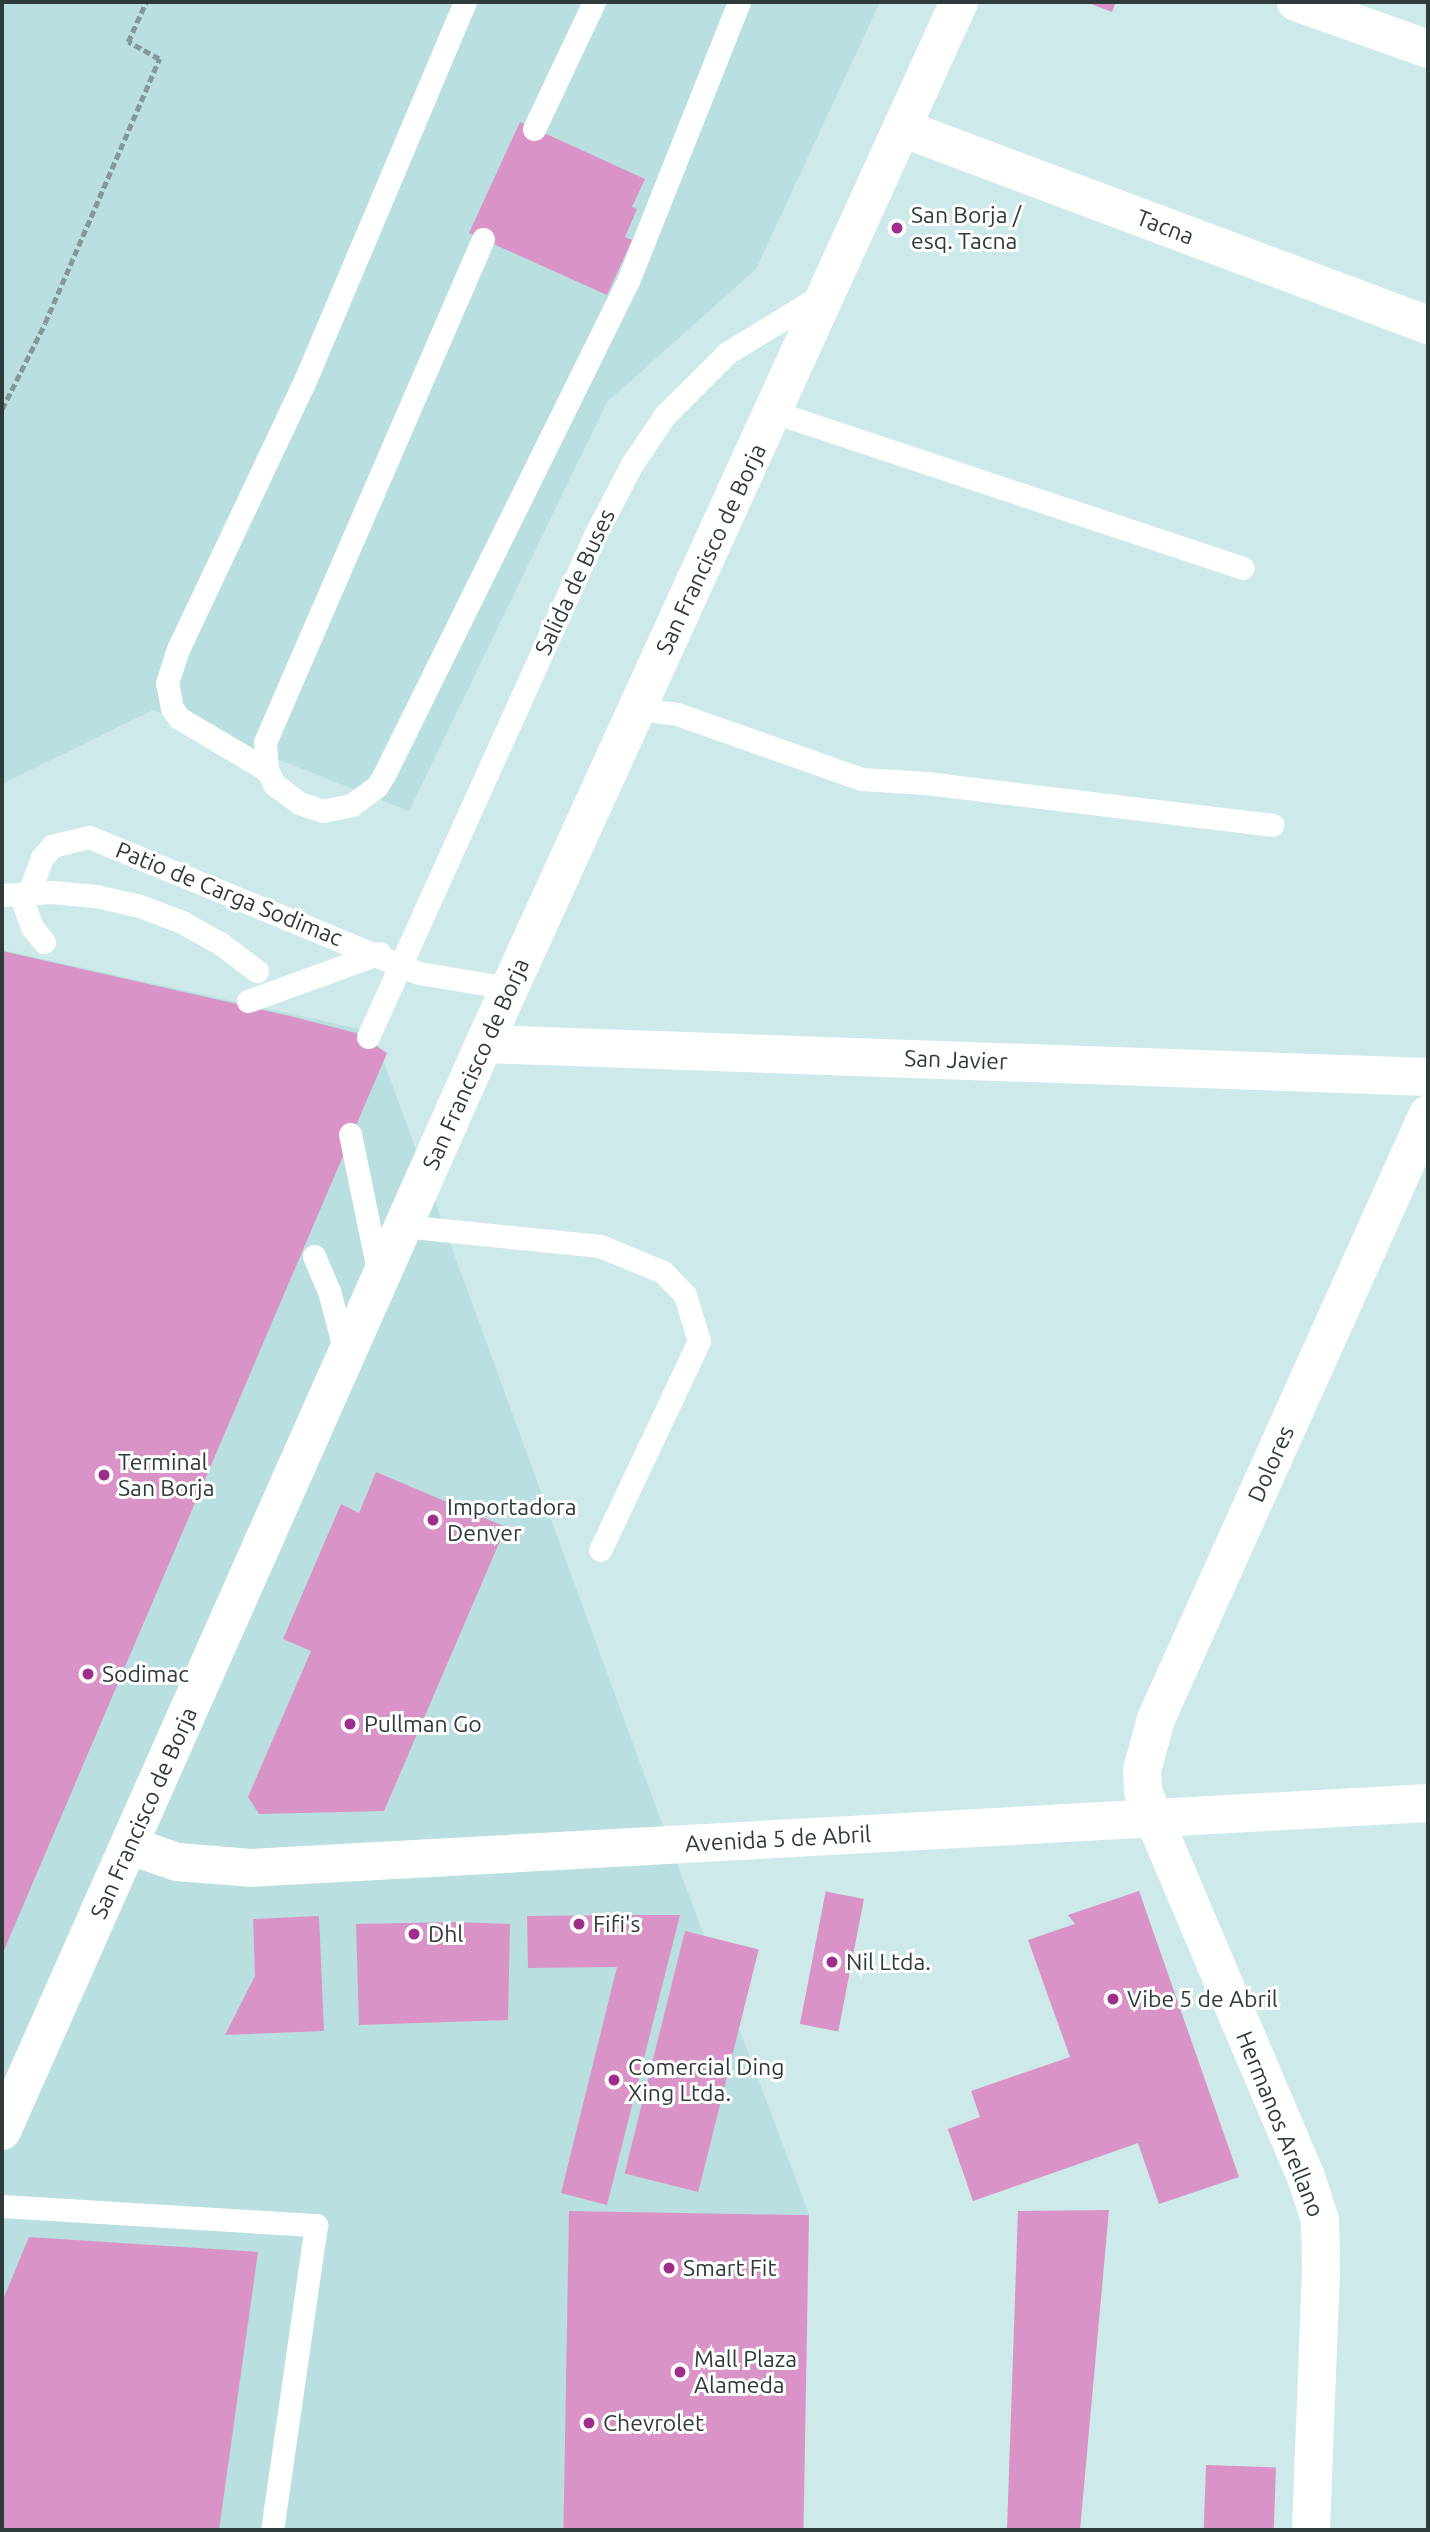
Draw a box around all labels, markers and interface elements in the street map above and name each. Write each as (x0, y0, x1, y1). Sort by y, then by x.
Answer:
place label: San Borja / esq. Tacna (911, 201, 1021, 255)
street label: Tacna (1132, 203, 1198, 251)
marker: San Borja / esq. Tacna (889, 220, 905, 236)
street label: San Francisco de Borja (650, 439, 772, 659)
street label: Salida de Buses (529, 505, 621, 659)
street label: Patio de Carga Sodimac (112, 836, 346, 952)
street label: San Francisco de Borja (417, 954, 535, 1174)
street label: San Javier (904, 1044, 1008, 1076)
street label: Dolores (1242, 1422, 1300, 1506)
place label: Terminal San Borja (118, 1448, 214, 1502)
marker: Terminal San Borja (96, 1467, 112, 1483)
place label: Importadora Denver (447, 1493, 577, 1547)
marker: Importadora Denver (425, 1512, 441, 1528)
place label: Sodimac (102, 1660, 189, 1688)
marker: Sodimac (80, 1666, 96, 1682)
street label: San Francisco de Borja (85, 1703, 203, 1923)
place label: Pullman Go (364, 1710, 482, 1738)
marker: Pullman Go (342, 1716, 358, 1732)
street label: Avenida 5 de Abril (684, 1820, 872, 1858)
place label: Fifi's (593, 1910, 641, 1938)
marker: Fifi's (571, 1916, 587, 1932)
place label: Dhl (428, 1920, 463, 1948)
marker: Dhl (406, 1926, 422, 1942)
place label: Nil Ltda. (846, 1948, 931, 1976)
marker: Nil Ltda. (824, 1954, 840, 1970)
place label: Vibe 5 de Abril (1127, 1985, 1278, 2013)
marker: Vibe 5 de Abril (1105, 1991, 1121, 2007)
street label: Hermanos Arellano (1230, 2027, 1330, 2221)
place label: Comercial Ding Xing Ltda. (628, 2053, 784, 2107)
marker: Comercial Ding Xing Ltda. (606, 2072, 622, 2088)
place label: Smart Fit (683, 2254, 776, 2282)
marker: Smart Fit (661, 2260, 677, 2276)
place label: Mall Plaza Alameda (694, 2345, 797, 2399)
marker: Mall Plaza Alameda (672, 2364, 688, 2380)
place label: Chevrolet (603, 2409, 704, 2437)
marker: Chevrolet (581, 2415, 597, 2431)

